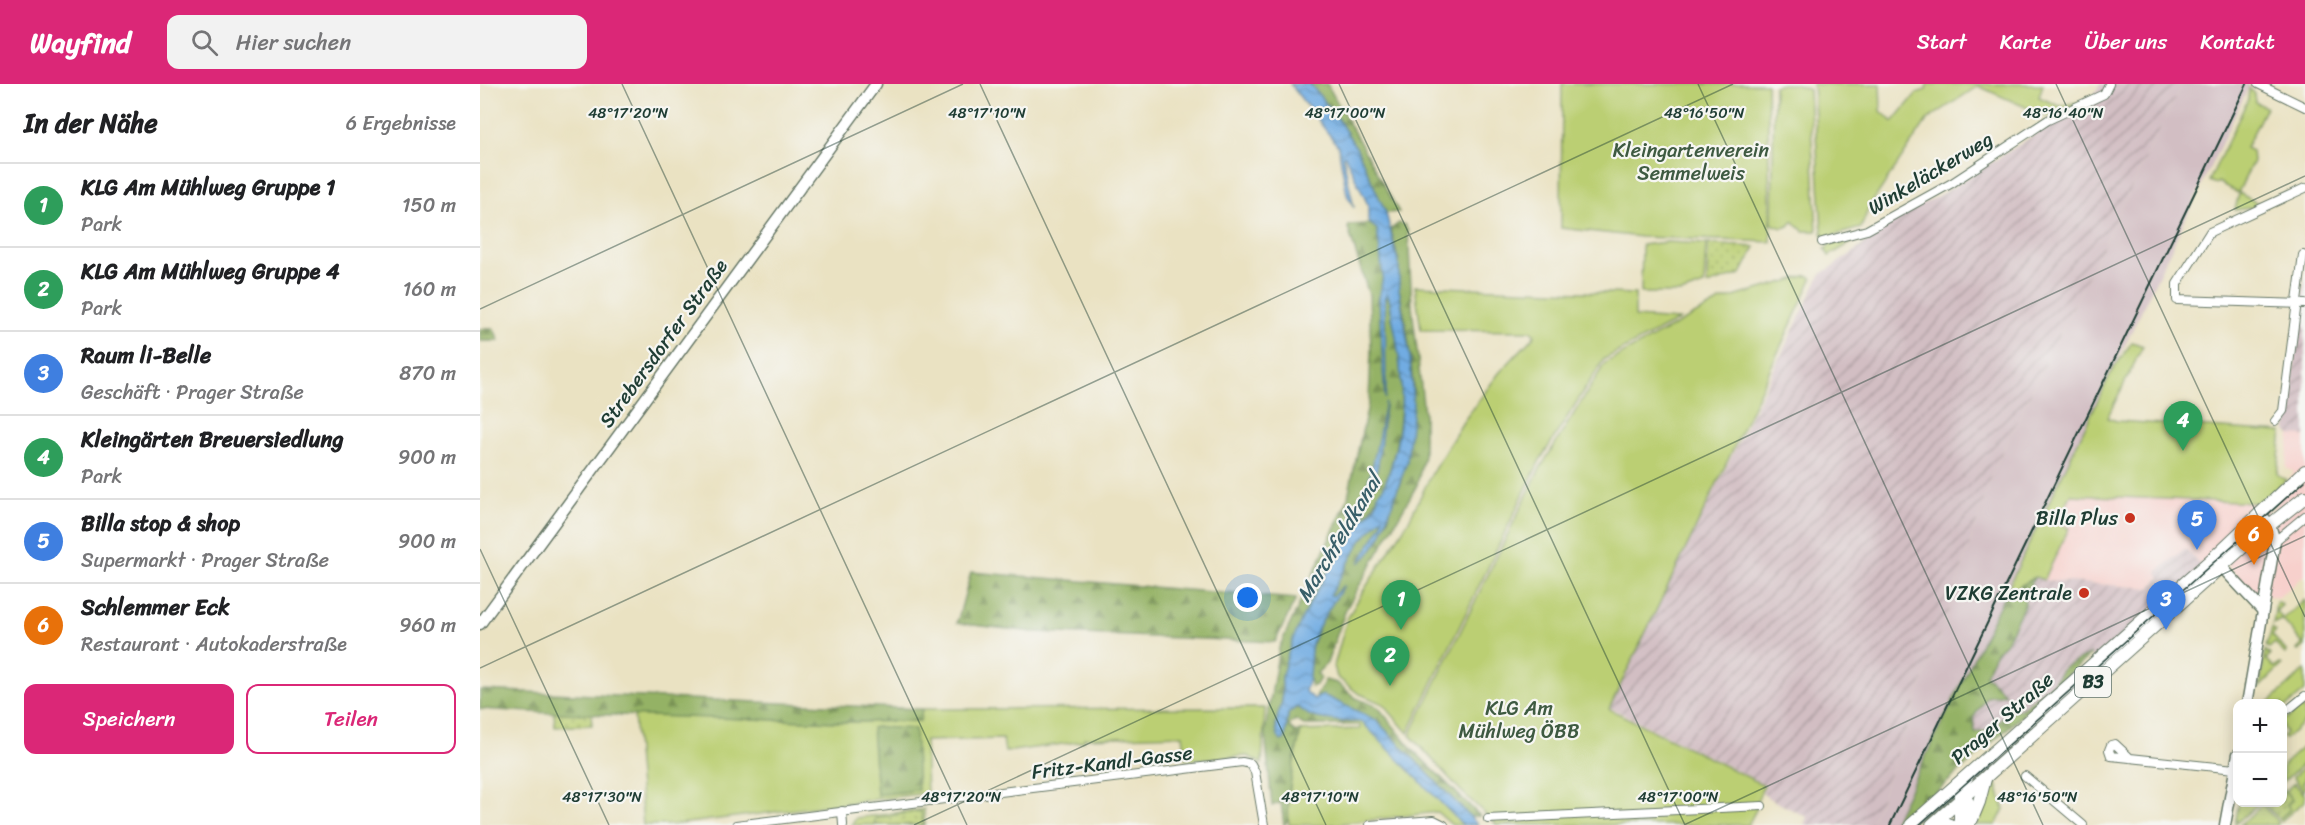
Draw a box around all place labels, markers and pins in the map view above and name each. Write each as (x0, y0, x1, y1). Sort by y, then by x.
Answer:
pin: 4 (2164, 402, 2202, 451)
pin: 5 (2178, 500, 2216, 550)
place label: Billa Plus (2036, 501, 2119, 536)
marker: Billa Plus (2123, 511, 2137, 525)
pin: 6 (2234, 516, 2274, 565)
place label: VZKG Zentrale (1945, 576, 2072, 611)
pin: 1 (1382, 580, 1420, 630)
pin: 3 (2146, 580, 2186, 630)
marker: VZKG Zentrale (2077, 586, 2091, 600)
pin: 2 (1370, 636, 1410, 686)

